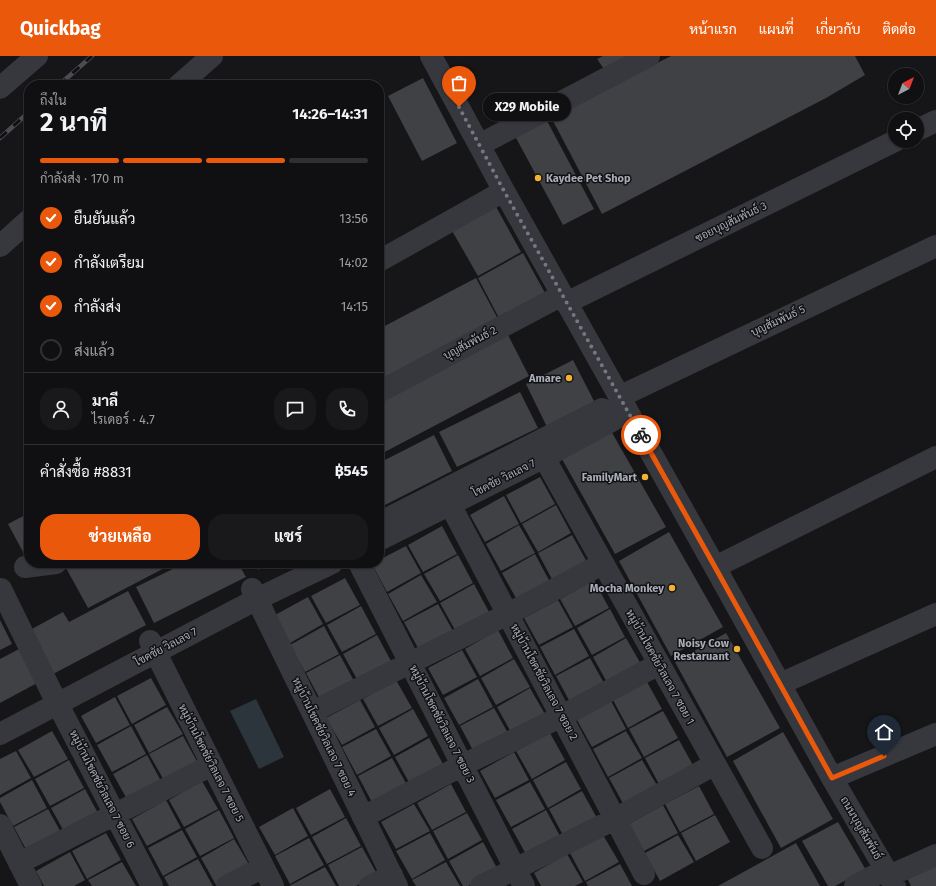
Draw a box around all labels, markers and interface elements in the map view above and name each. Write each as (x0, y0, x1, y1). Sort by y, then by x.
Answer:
text: Quickbag (20, 17, 101, 40)
text: หน้าแรก (689, 21, 737, 38)
text: แผนที่ (759, 21, 794, 38)
text: เกี่ยวกับ (816, 21, 860, 38)
text: ติดต่อ (882, 21, 916, 38)
pin (442, 66, 476, 107)
north arrow (888, 68, 924, 104)
map controls (888, 68, 924, 148)
icon: bag (448, 72, 470, 94)
text: ถึงใน (40, 93, 67, 108)
callout: X29 Mobile (483, 93, 571, 121)
text: X29 Mobile (495, 99, 559, 114)
text: 14:26–14:31 (292, 105, 368, 123)
text: 2 นาที (40, 107, 107, 138)
button: locate (888, 112, 924, 148)
text: กำลังส่ง · 170 m (40, 171, 124, 186)
place label: Kaydee Pet Shop (546, 172, 631, 185)
marker: Kaydee Pet Shop (533, 173, 543, 183)
street label: ซอยบุญสัมพันธ์ 3 (692, 197, 770, 247)
icon: check (40, 207, 62, 229)
text: ยืนยันแล้ว (74, 210, 135, 228)
text: 13:56 (339, 211, 368, 226)
icon: check (40, 251, 62, 273)
text: กำลังเตรียม (74, 254, 144, 272)
text: 14:02 (339, 255, 368, 270)
icon: check (40, 295, 62, 317)
text: กำลังส่ง (74, 298, 121, 316)
text: 14:15 (341, 299, 368, 314)
street label: บุญสัมพันธ์ 5 (748, 301, 809, 341)
street label: บุญสัมพันธ์ 2 (440, 322, 500, 364)
text: ส่งแล้ว (74, 342, 115, 360)
place label: Amare (528, 372, 561, 385)
marker: Amare (564, 373, 574, 383)
button: person (40, 388, 82, 430)
button: chat (274, 388, 316, 430)
button: phone (326, 388, 368, 430)
text: มาลี (92, 392, 118, 410)
text: ไรเดอร์ · 4.7 (92, 412, 155, 427)
courier (621, 415, 661, 455)
icon: bike (630, 424, 652, 446)
street label: โชคชัย วิลเลจ 7 (468, 455, 538, 500)
text: ฿545 (335, 462, 368, 480)
text: คำสั่งซื้อ #8831 (40, 463, 132, 481)
place label: FamilyMart (582, 471, 638, 484)
marker: FamilyMart (640, 472, 650, 482)
button: ช่วยเหลือ (40, 514, 200, 560)
button: แชร์ (208, 514, 368, 560)
place label: Mocha Monkey (590, 582, 664, 595)
marker: Mocha Monkey (667, 583, 677, 593)
street label: หมู่บ้านโชคชัยวิลเลจ 7 ซอย 1 (622, 606, 699, 727)
street label: หมู่บ้านโชคชัยวิลเลจ 7 ซอย 2 (507, 621, 582, 743)
street label: โชคชัย วิลเลจ 7 (131, 623, 200, 669)
place label: Noisy Cow Restaruant (674, 637, 730, 663)
marker: Noisy Cow Restaruant (732, 644, 742, 654)
street label: หมู่บ้านโชคชัยวิลเลจ 7 ซอย 3 (406, 662, 479, 785)
street label: หมู่บ้านโชคชัยวิลเลจ 7 ซอย 4 (289, 675, 360, 799)
street label: หมู่บ้านโชคชัยวิลเลจ 7 ซอย 5 (175, 701, 248, 825)
pin (867, 715, 901, 756)
icon: home (873, 721, 895, 743)
street label: หมู่บ้านโชคชัยวิลเลจ 7 ซอย 6 (66, 727, 139, 851)
street label: ถนนบุญสัมพันธ์ (836, 793, 886, 863)

